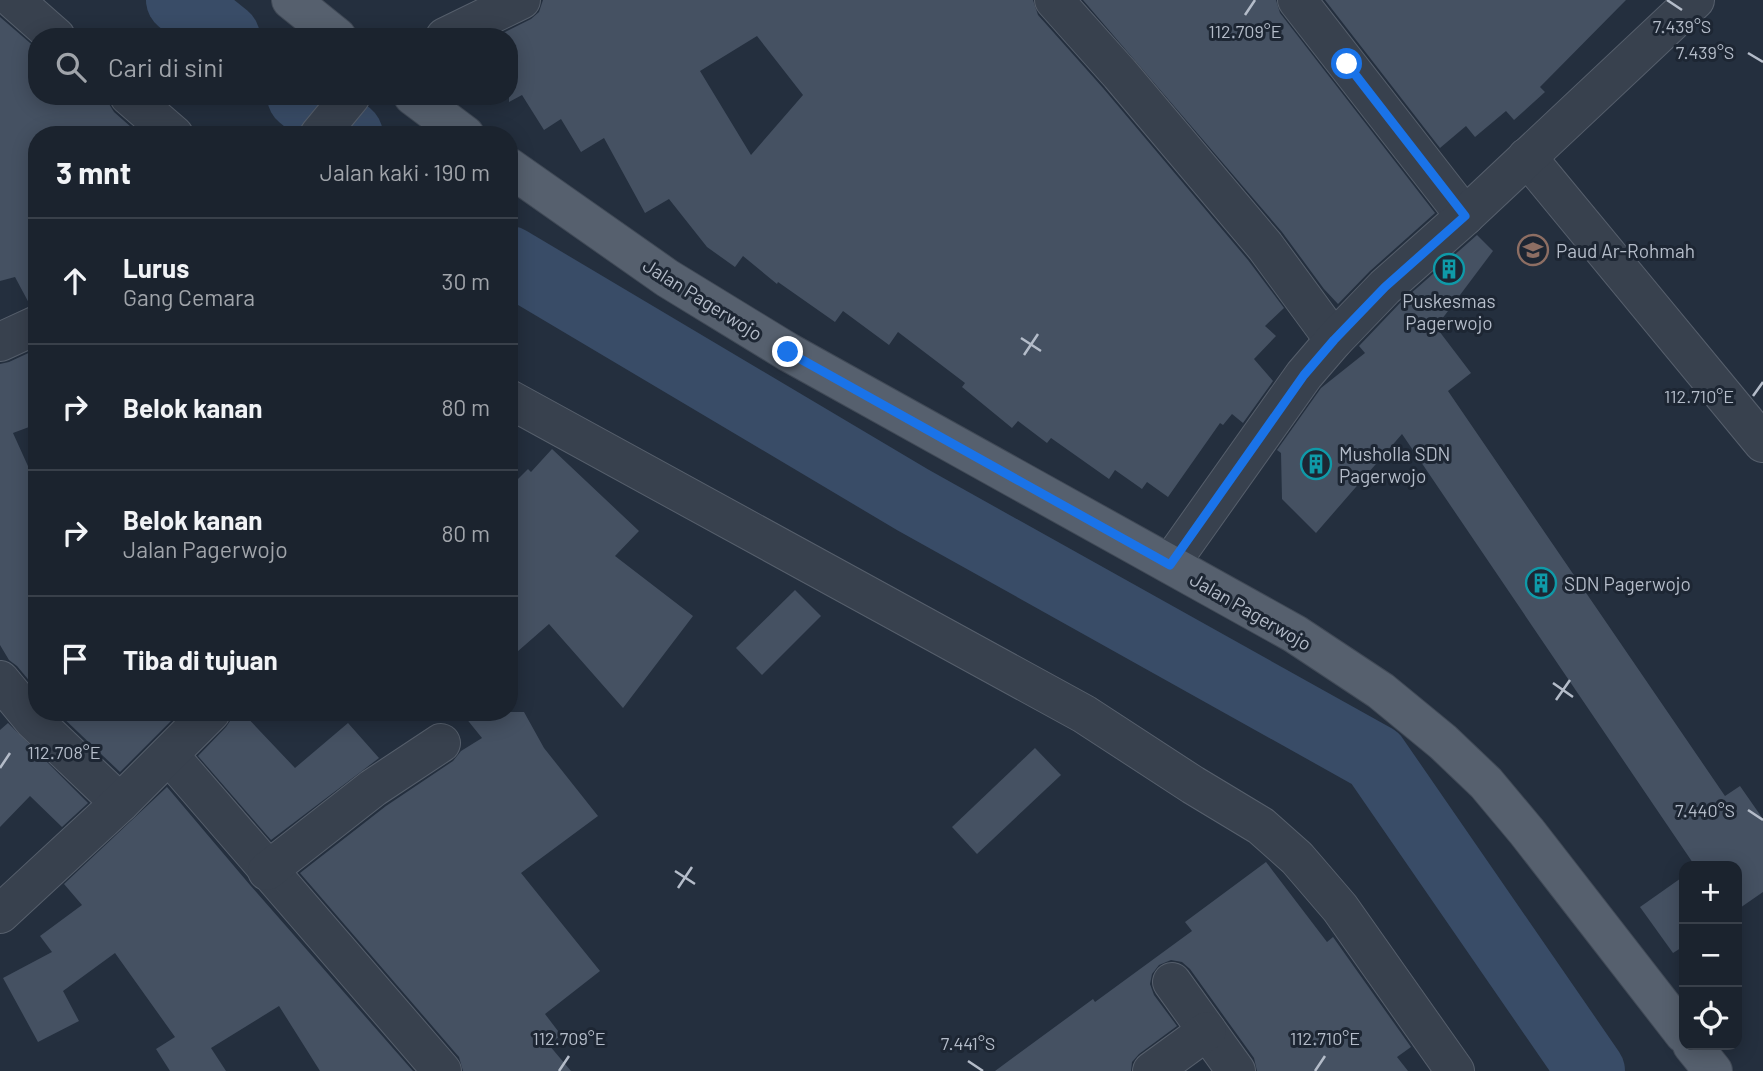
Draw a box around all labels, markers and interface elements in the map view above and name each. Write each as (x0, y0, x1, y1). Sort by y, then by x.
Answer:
text: 7.439°S (1653, 15, 1711, 37)
text: 112.709°E (1208, 20, 1282, 42)
search box (28, 28, 518, 105)
text: 7.439°S (1676, 41, 1734, 63)
icon: search (52, 48, 90, 86)
route start (1331, 48, 1362, 79)
text: Cari di sini (108, 51, 224, 82)
text: 3 mnt (56, 154, 131, 190)
text: Jalan kaki · 190 m (320, 158, 490, 186)
school or university icon: Paud Ar-Rohmah (1516, 233, 1550, 267)
place label: Paud Ar-Rohmah (1556, 239, 1695, 262)
text: Lurus (123, 252, 189, 283)
building icon: Puskesmas Pagerwojo (1432, 252, 1466, 286)
street label: Jalan Pagerwojo (639, 253, 767, 345)
icon: ahead (56, 262, 94, 300)
text: 30 m (442, 267, 490, 295)
text: Gang Cemara (123, 283, 255, 311)
place label: Puskesmas Pagerwojo (1402, 289, 1496, 334)
route end (772, 336, 803, 367)
text: 112.710°E (1664, 385, 1734, 407)
icon: right (56, 388, 94, 426)
text: Belok kanan (123, 392, 262, 423)
text: 80 m (441, 393, 490, 421)
place label: Musholla SDN Pagerwojo (1339, 442, 1450, 487)
building icon: Musholla SDN Pagerwojo (1299, 447, 1333, 481)
text: Belok kanan (123, 504, 262, 535)
icon: right (56, 514, 94, 552)
text: 80 m (441, 519, 490, 547)
text: Jalan Pagerwojo (123, 535, 288, 563)
building icon: SDN Pagerwojo (1524, 566, 1558, 600)
street label: Jalan Pagerwojo (1186, 567, 1316, 655)
place label: SDN Pagerwojo (1564, 572, 1691, 595)
icon: arrive (56, 640, 94, 678)
text: Tiba di tujuan (123, 644, 278, 675)
text: 112.708°E (27, 741, 101, 763)
text: 7.440°S (1675, 799, 1735, 821)
map controls (1679, 861, 1742, 1050)
button: + (1679, 861, 1742, 924)
button: − (1679, 924, 1742, 987)
button: locate (1679, 987, 1742, 1050)
text: 112.709°E (532, 1027, 606, 1049)
text: 112.710°E (1290, 1027, 1360, 1049)
text: 7.441°S (941, 1032, 995, 1054)

